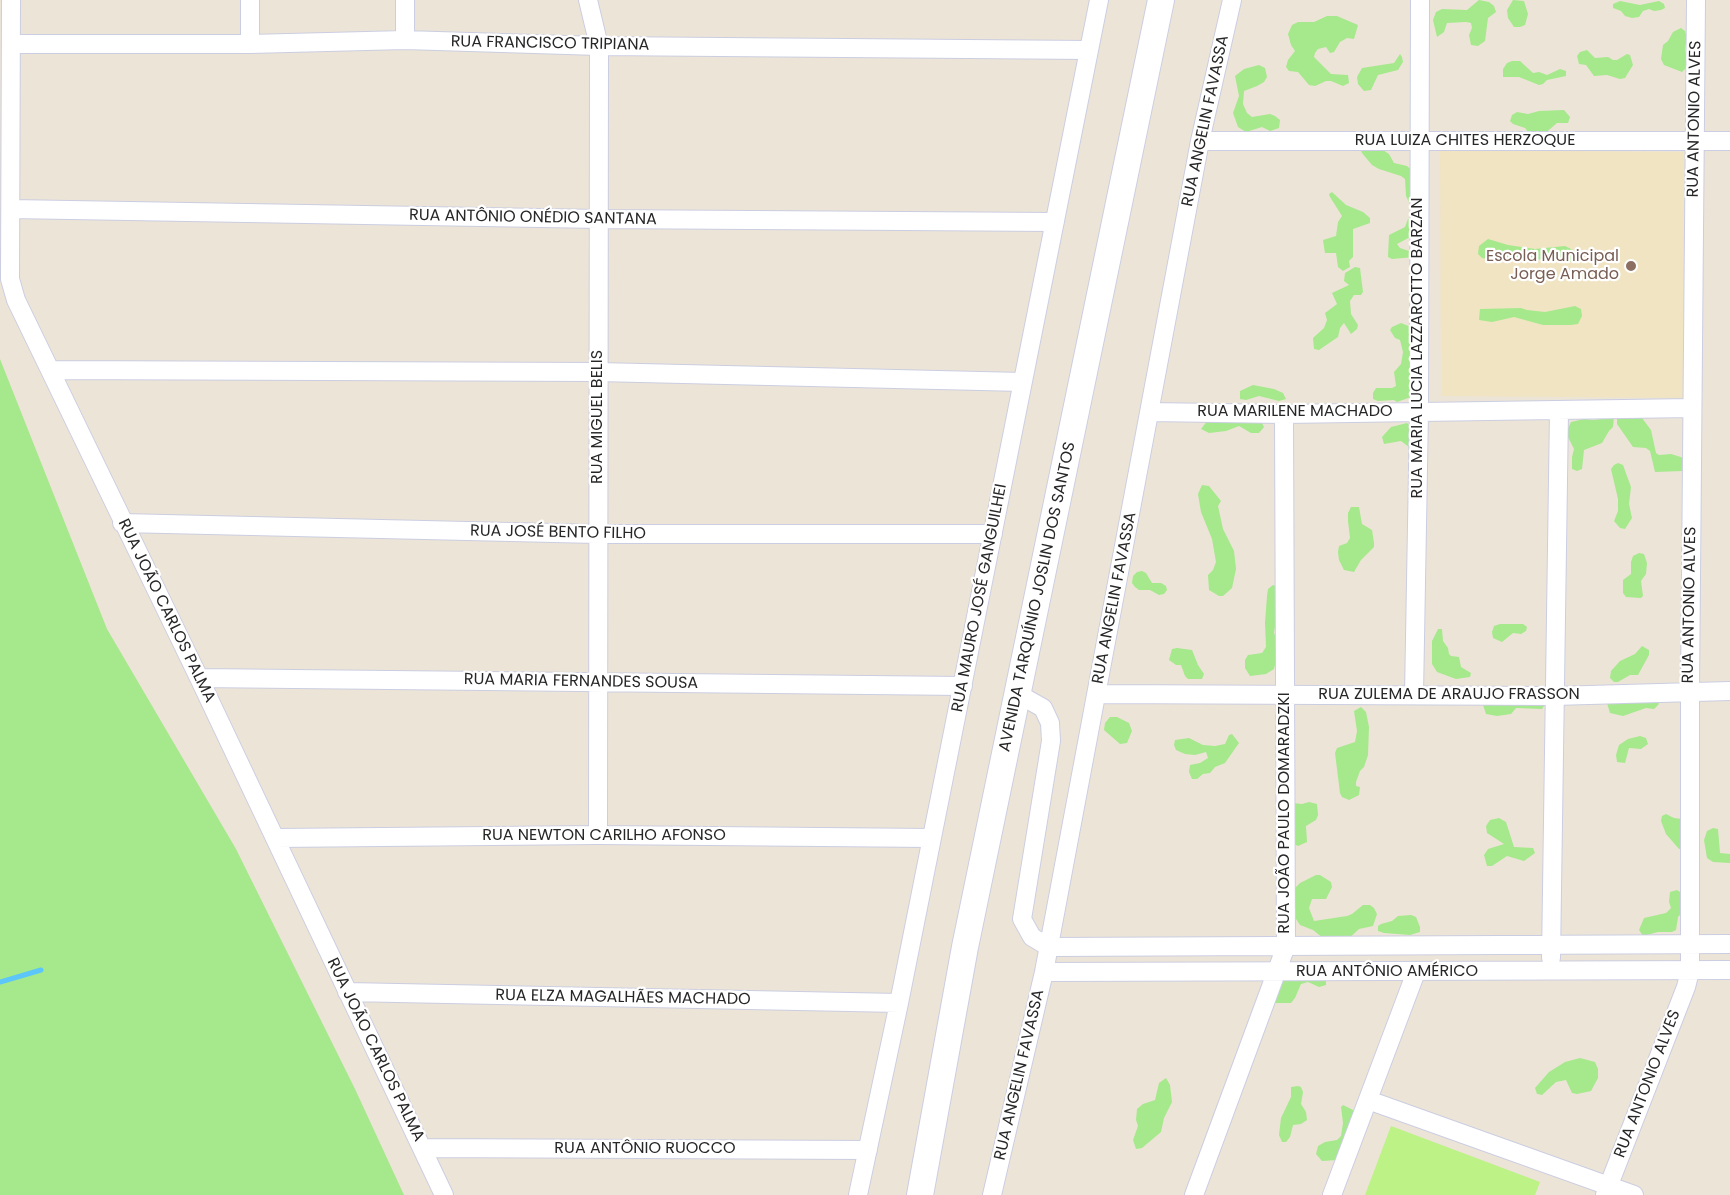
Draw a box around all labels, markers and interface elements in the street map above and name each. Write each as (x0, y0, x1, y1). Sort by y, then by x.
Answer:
street label: RUA FRANCISCO TRIPIANA (451, 33, 649, 55)
street label: RUA ANGELIN FAVASSA (1178, 34, 1234, 208)
street label: RUA ANTONIO ALVES (1684, 40, 1706, 198)
street label: RUA LUIZA CHITES HERZOQUE (1355, 131, 1575, 151)
street label: RUA MARIA LUCIA LAZZAROTTO BARZAN (1408, 197, 1428, 499)
street label: RUA ANTÔNIO ONÉDIO SANTANA (409, 206, 657, 230)
place label: Escola Municipal Jorge Amado (1486, 247, 1619, 285)
marker: Escola Municipal Jorge Amado (1624, 259, 1638, 273)
street label: RUA MIGUEL BELIS (588, 350, 608, 484)
street label: RUA MARILENE MACHADO (1197, 402, 1393, 422)
street label: AVENIDA TARQUÍNIO JOSLIN DOS SANTOS (996, 440, 1080, 754)
street label: RUA MAURO JOSÉ GANGUILHEI (948, 482, 1012, 714)
street label: RUA ANGELIN FAVASSA (1089, 510, 1141, 686)
street label: RUA JOÃO CARLOS PALMA (113, 516, 219, 706)
street label: RUA JOSÉ BENTO FILHO (470, 522, 646, 544)
street label: RUA ANTONIO ALVES (1679, 526, 1701, 684)
street label: RUA MARIA FERNANDES SOUSA (464, 670, 698, 694)
street label: RUA ZULEMA DE ARAUJO FRASSON (1318, 685, 1580, 705)
street label: RUA JOÃO PAULO DOMARADZKI (1275, 692, 1295, 934)
street label: RUA NEWTON CARILHO AFONSO (482, 826, 726, 846)
street label: RUA JOÃO CARLOS PALMA (322, 955, 428, 1145)
street label: RUA ANTÔNIO AMÉRICO (1296, 962, 1478, 982)
street label: RUA ELZA MAGALHÃES MACHADO (495, 986, 751, 1010)
street label: RUA ANGELIN FAVASSA (991, 988, 1049, 1162)
street label: RUA ANTONIO ALVES (1611, 1007, 1685, 1161)
street label: RUA ANTÔNIO RUOCCO (554, 1139, 736, 1159)

